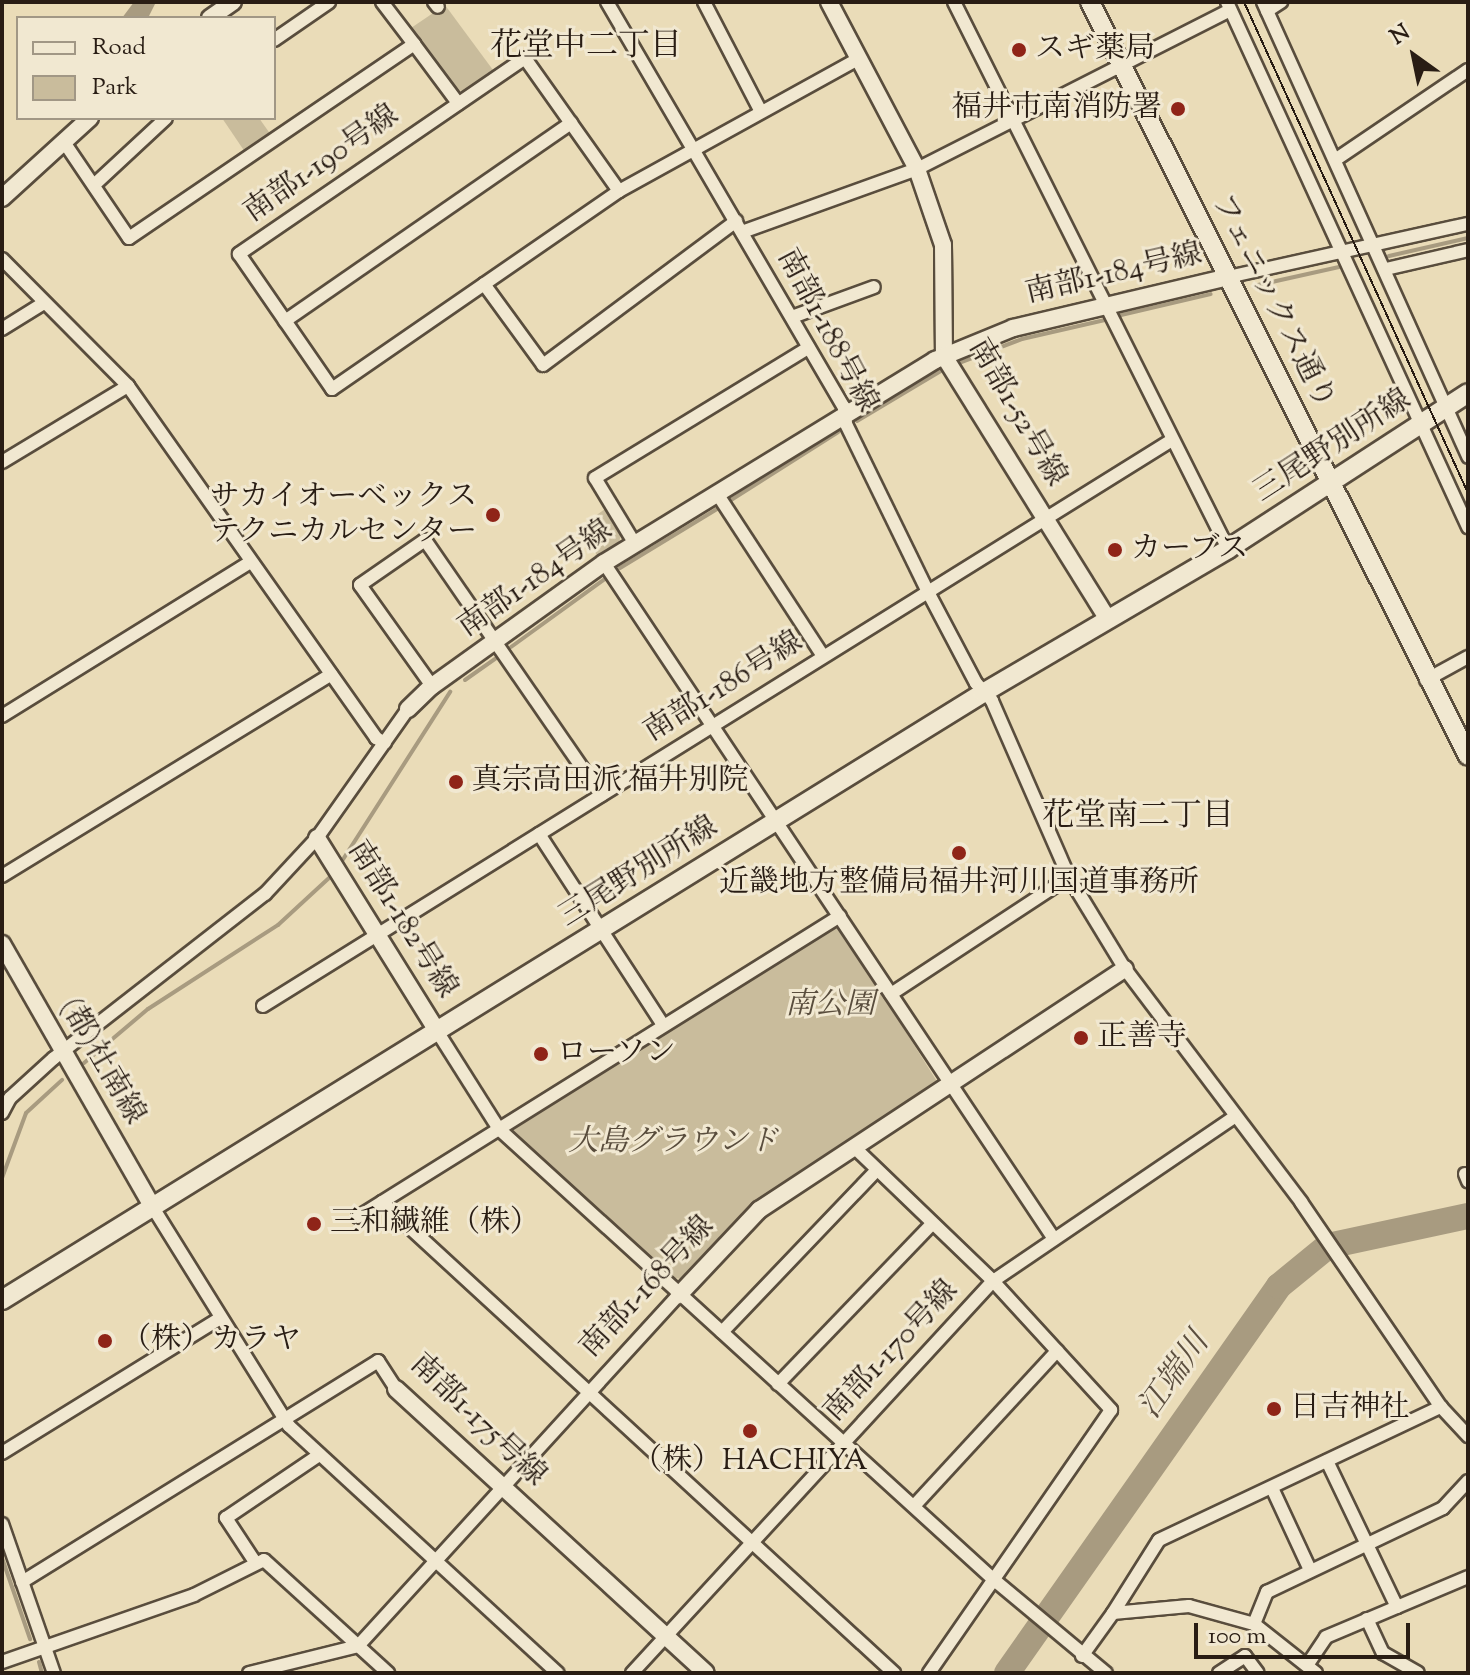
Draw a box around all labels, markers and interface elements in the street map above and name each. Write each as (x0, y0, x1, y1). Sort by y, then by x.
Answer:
legend (16, 16, 276, 120)
north arrow (1374, 16, 1454, 96)
text: N (1385, 18, 1417, 54)
district label: 花堂中二丁目 (490, 28, 682, 66)
text: Road (92, 31, 146, 65)
place label: スギ薬局 (1035, 32, 1155, 68)
marker: スギ薬局 (1010, 41, 1028, 59)
text: Park (92, 71, 138, 105)
place label: 福井市南消防署 (952, 91, 1162, 127)
street label: 南部1-190号線 (238, 99, 406, 231)
marker: 福井市南消防署 (1169, 100, 1187, 118)
street label: フェニックス通り (1201, 187, 1343, 417)
street label: 南部1-184号線 (1022, 237, 1206, 313)
street label: 南部1-188号線 (768, 243, 884, 419)
street label: 南部1-52号線 (959, 333, 1073, 493)
street label: 三尾野別所線 (1248, 383, 1418, 511)
place label: サカイオーベックス テクニカルセンター (207, 480, 477, 550)
marker: サカイオーベックス テクニカルセンター (484, 506, 502, 524)
street label: 南部1-184号線 (452, 514, 620, 646)
place label: カーブス (1131, 532, 1251, 568)
marker: カーブス (1106, 541, 1124, 559)
street label: 南部1-186号線 (638, 625, 810, 751)
place label: 真宗高田派 福井別院 (472, 764, 748, 800)
marker: 真宗高田派 福井別院 (447, 773, 465, 791)
district label: 花堂南二丁目 (1042, 798, 1234, 836)
street label: 三尾野別所線 (553, 810, 725, 936)
street label: 南部1-182号線 (338, 835, 464, 1005)
marker: 近畿地方整備局福井河川国道事務所 (950, 844, 968, 862)
place label: 近畿地方整備局福井河川国道事務所 (719, 866, 1199, 902)
park label: 南公園 (785, 988, 875, 1024)
street label: (都)社南線 (51, 993, 151, 1131)
place label: 正善寺 (1097, 1020, 1187, 1056)
marker: 正善寺 (1072, 1029, 1090, 1047)
place label: ローソン (557, 1036, 677, 1072)
marker: ローソン (532, 1045, 550, 1063)
park label: 大島グラウンド (568, 1125, 778, 1161)
place label: 三和繊維（株） (330, 1206, 540, 1242)
street label: 南部1-168号線 (573, 1210, 723, 1366)
marker: 三和繊維（株） (305, 1215, 323, 1233)
street label: 南部1-170号線 (817, 1274, 967, 1430)
place label: （株）カラヤ (121, 1323, 301, 1359)
water label: 江端川 (1132, 1326, 1218, 1426)
marker: （株）カラヤ (96, 1332, 114, 1350)
street label: 南部1-175号線 (401, 1347, 553, 1495)
place label: 日吉神社 (1290, 1391, 1410, 1427)
marker: 日吉神社 (1265, 1400, 1283, 1418)
marker: （株）HACHIYA (741, 1422, 759, 1440)
place label: （株）HACHIYA (632, 1444, 868, 1480)
scale bar (1198, 1607, 1414, 1657)
text: 100 m (1208, 1620, 1266, 1654)

